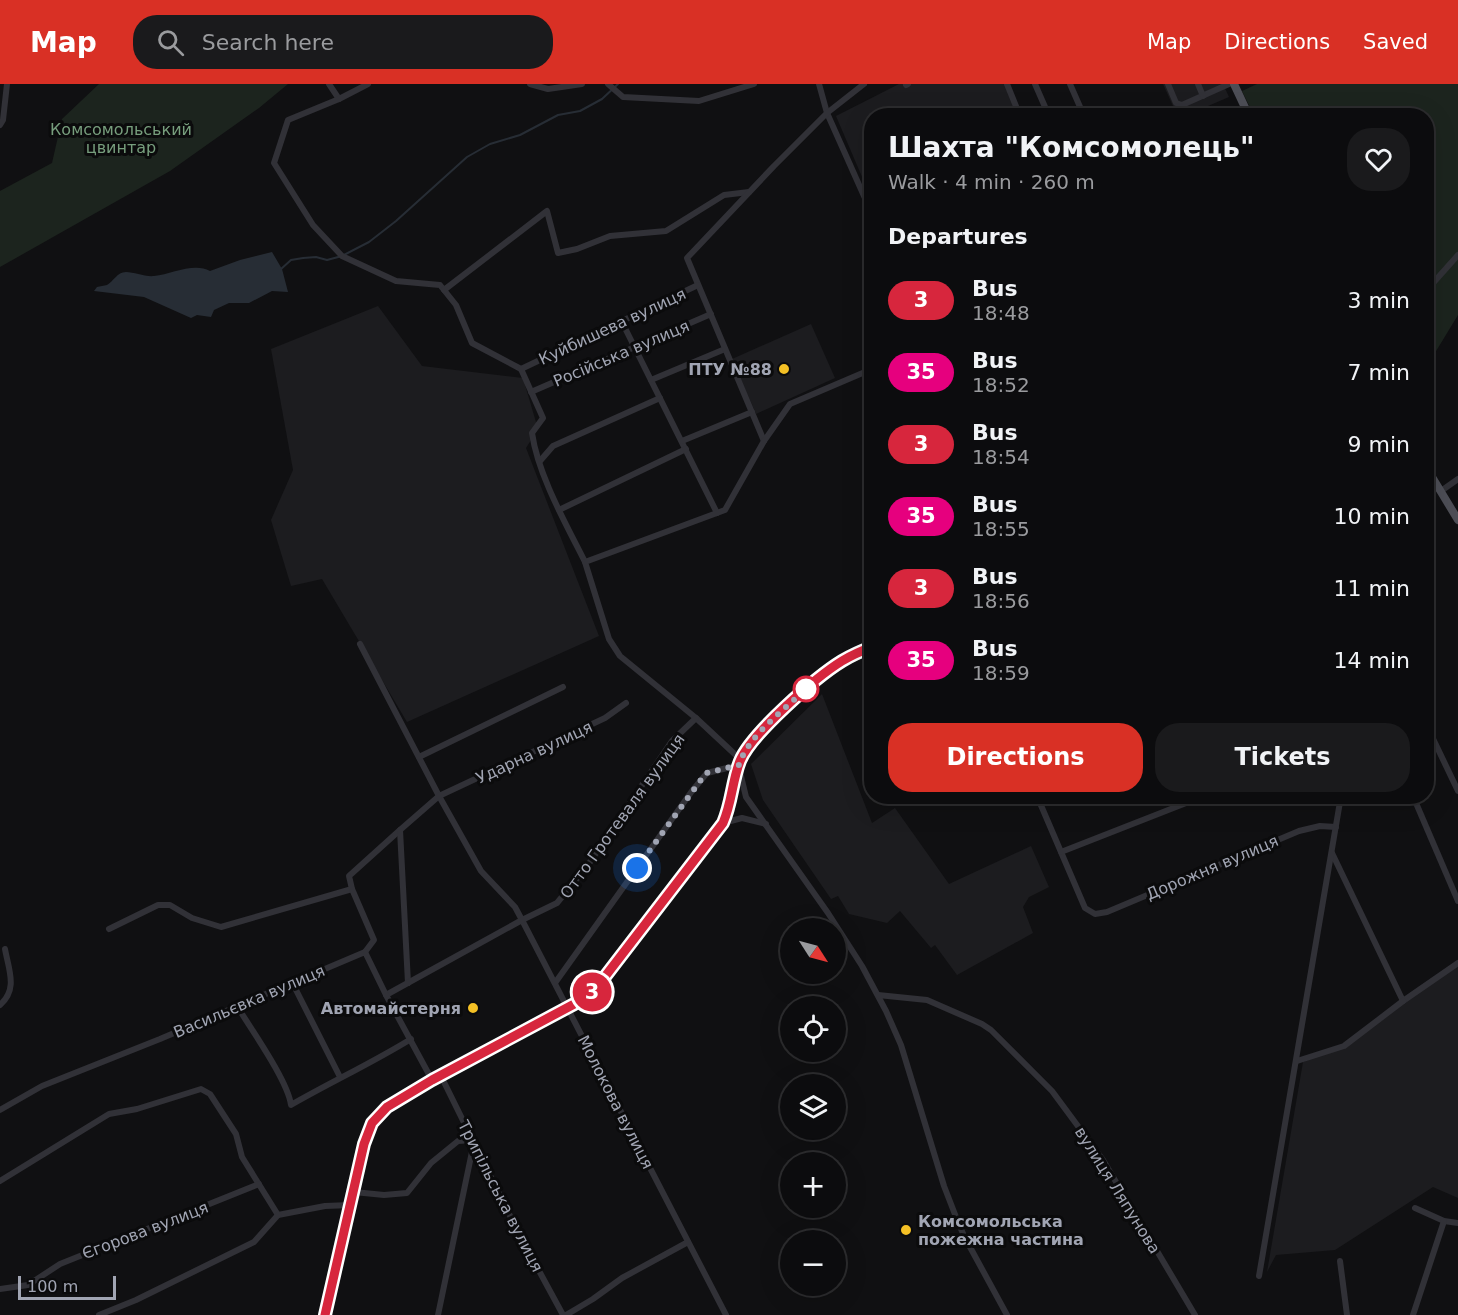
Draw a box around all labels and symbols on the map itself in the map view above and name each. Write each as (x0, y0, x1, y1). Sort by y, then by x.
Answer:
park label: Комсомольський цвинтар (50, 120, 192, 157)
street label: Куйбишева вулиця (536, 284, 689, 369)
street label: Російська вулиця (550, 316, 692, 391)
place label: ПТУ №88 (688, 360, 772, 379)
marker: ПТУ №88 (777, 362, 791, 376)
unlabelled marker (793, 676, 819, 702)
street label: Ударна вулиця (473, 717, 595, 788)
street label: Отто Гротеваля вулиця (556, 730, 689, 902)
street label: Дорожня вулиця (1143, 831, 1281, 904)
your location (622, 853, 652, 883)
north arrow (780, 918, 846, 984)
street label: Васильєвка вулиця (171, 961, 328, 1042)
line badge: 3 (572, 972, 612, 1012)
place label: Автомайстерня (321, 999, 461, 1018)
marker: Автомайстерня (466, 1001, 480, 1015)
street label: Молокова вулиця (574, 1032, 657, 1172)
street label: Трипільська вулиця (454, 1116, 547, 1275)
street label: вулиця Ляпунова (1071, 1123, 1164, 1257)
street label: Єгорова вулиця (79, 1198, 211, 1263)
place label: Комсомольська пожежна частина (918, 1212, 1084, 1249)
marker: Комсомольська пожежна частина (899, 1223, 913, 1237)
scale bar (18, 1273, 116, 1300)

